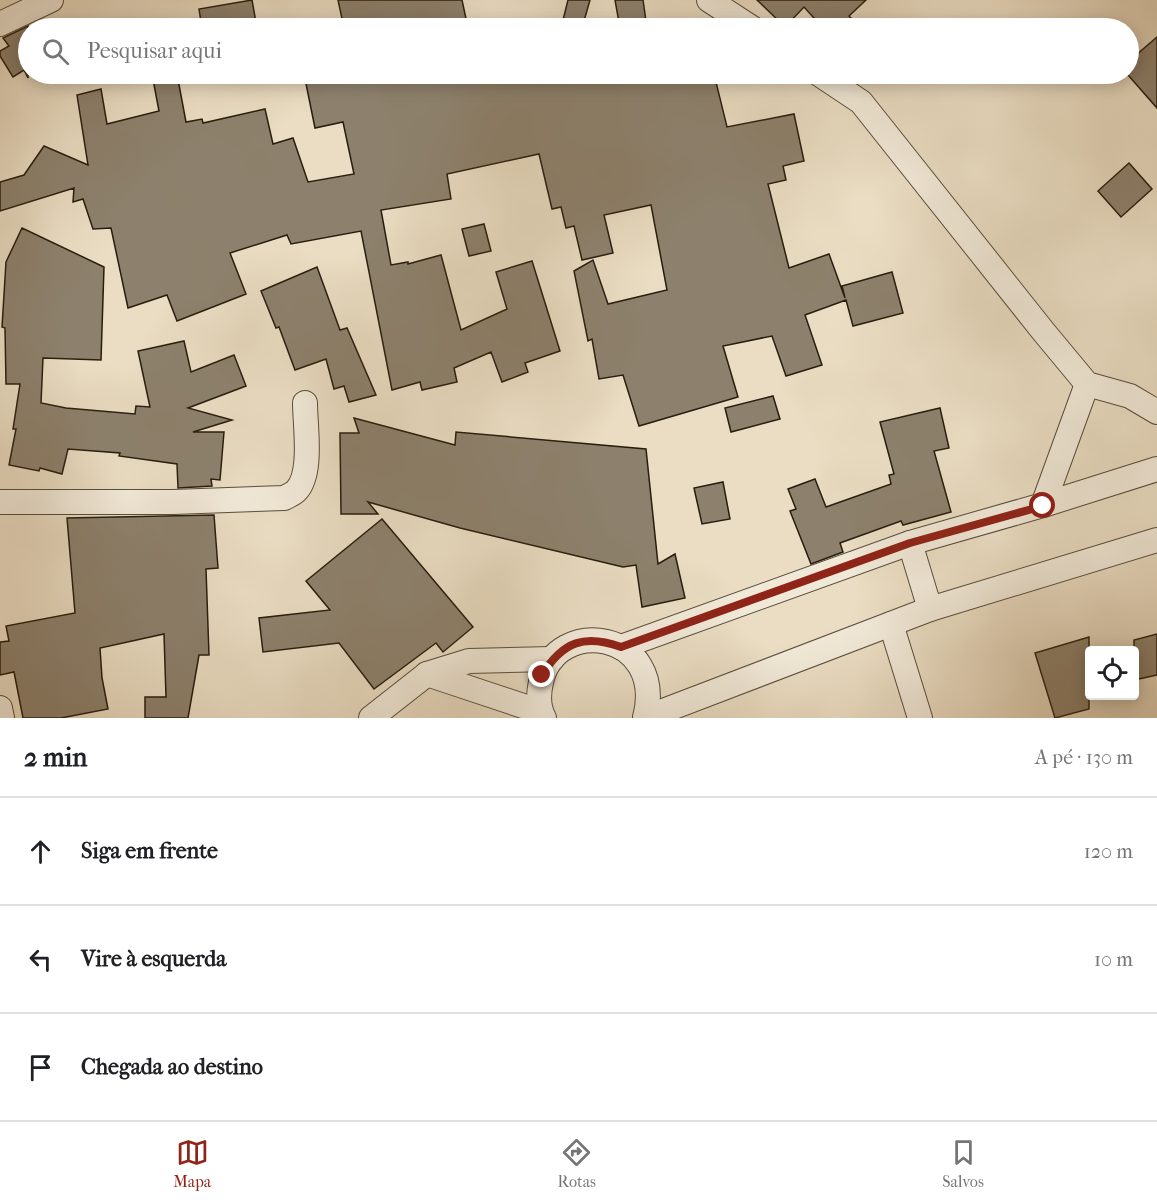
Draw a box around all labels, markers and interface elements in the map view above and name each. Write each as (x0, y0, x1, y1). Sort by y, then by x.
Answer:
search box (18, 18, 1139, 84)
icon: search (39, 35, 72, 68)
text: Pesquisar aqui (87, 38, 222, 64)
route start (1029, 492, 1055, 518)
map controls (1085, 646, 1139, 700)
button: locate (1085, 646, 1139, 700)
route end (528, 661, 554, 687)
text: 2 min (24, 742, 87, 773)
text: A pé · 130 m (1035, 746, 1133, 769)
icon: ahead (24, 835, 57, 868)
text: Siga em frente (81, 838, 218, 864)
text: 120 m (1084, 840, 1133, 863)
icon: left (24, 943, 57, 976)
text: Vire à esquerda (81, 946, 226, 972)
text: 10 m (1094, 948, 1133, 971)
icon: arrive (24, 1051, 57, 1084)
text: Chegada ao destino (81, 1054, 263, 1080)
tab: Mapa (173, 1136, 211, 1191)
tab: Rotas (558, 1136, 596, 1191)
tab: Salvos (942, 1136, 984, 1191)

